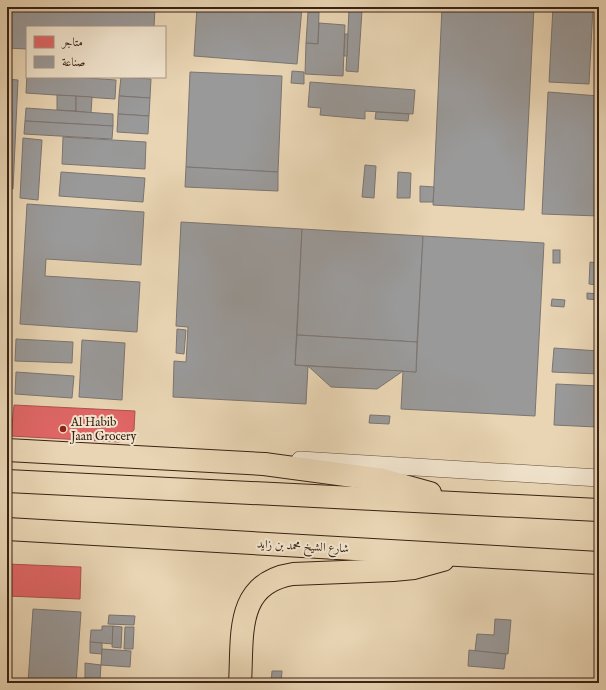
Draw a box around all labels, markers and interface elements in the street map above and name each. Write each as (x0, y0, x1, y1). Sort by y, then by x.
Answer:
legend (26, 26, 166, 78)
text: متاجر (60, 35, 83, 50)
text: صناعة (62, 55, 85, 70)
place label: Al Habib Jaan Grocery (69, 415, 136, 445)
marker: Al Habib Jaan Grocery (58, 424, 68, 434)
street label: شارع الشيخ محمد بن زايد (256, 537, 349, 559)

